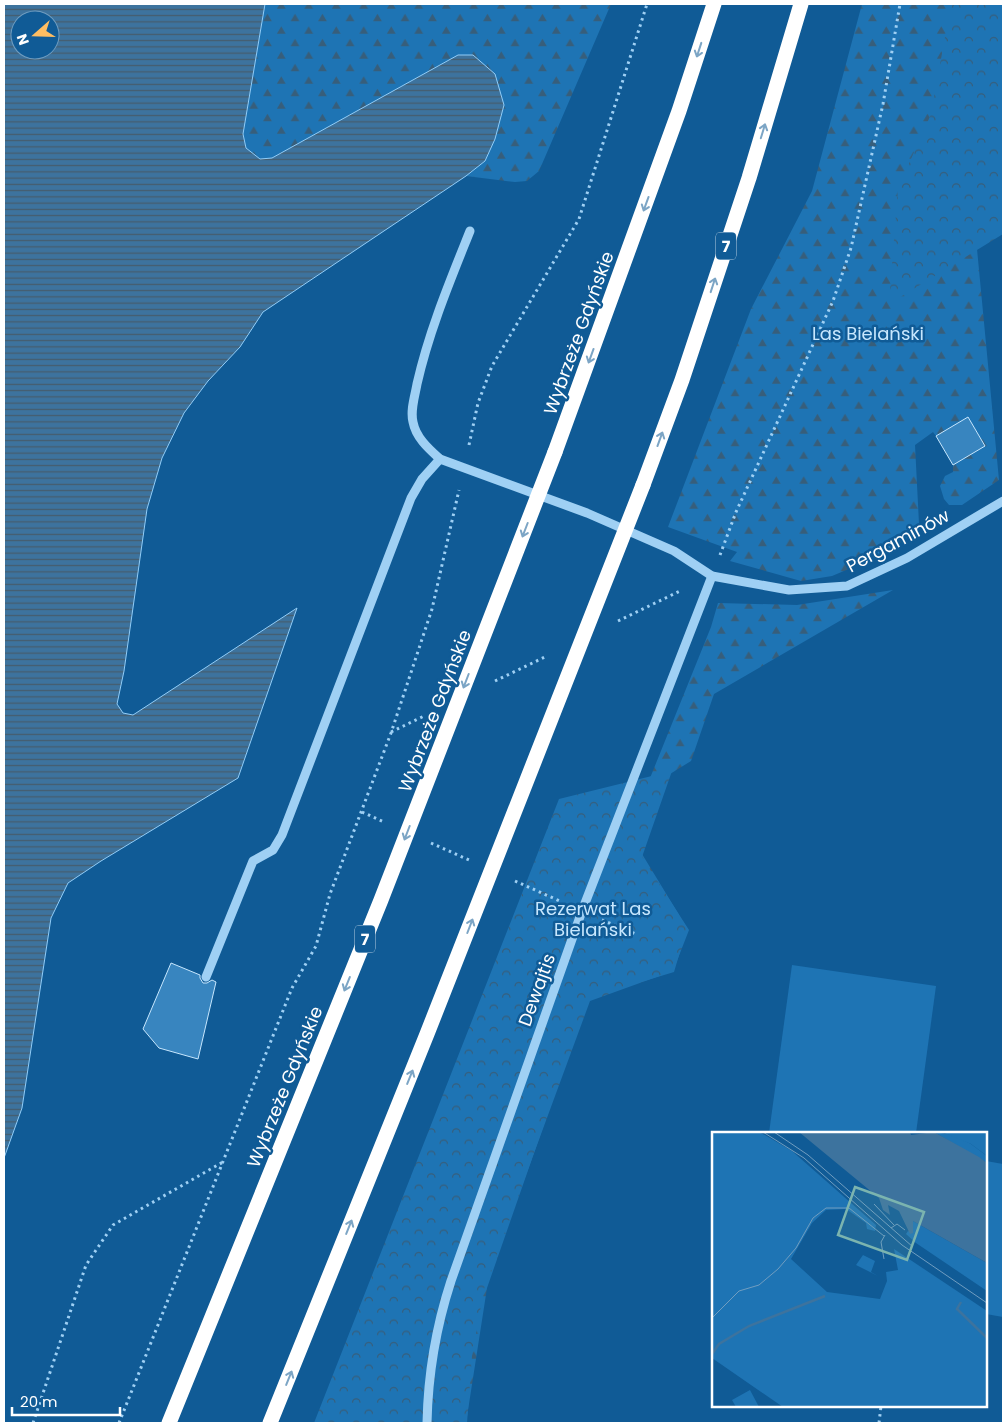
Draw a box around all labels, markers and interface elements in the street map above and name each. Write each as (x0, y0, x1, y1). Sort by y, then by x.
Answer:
north arrow (10, 10, 60, 60)
text: N (12, 31, 34, 48)
one-way arrow (694, 42, 703, 57)
one-way arrow (758, 123, 768, 139)
one-way arrow (641, 195, 650, 211)
road number: 7 (716, 232, 736, 260)
street label: Wybrzeże Gdyńskie (537, 248, 620, 418)
one-way arrow (709, 278, 718, 294)
park label: Las Bielański (812, 321, 924, 346)
one-way arrow (585, 349, 594, 364)
one-way arrow (656, 432, 665, 447)
street label: Pergaminów (842, 503, 954, 578)
one-way arrow (520, 522, 529, 537)
street label: Wybrzeże Gdyńskie (392, 626, 477, 796)
one-way arrow (461, 673, 470, 688)
one-way arrow (402, 825, 411, 840)
park label: Rezerwat Las Bielański (535, 896, 651, 942)
one-way arrow (466, 918, 475, 934)
road number: 7 (355, 926, 375, 952)
street label: Dewajtis (512, 950, 561, 1030)
one-way arrow (342, 976, 351, 991)
street label: Wybrzeże Gdyńskie (241, 1002, 328, 1171)
one-way arrow (406, 1070, 416, 1085)
inset map (712, 1132, 987, 1407)
one-way arrow (345, 1220, 355, 1235)
one-way arrow (284, 1371, 294, 1386)
scale bar (12, 1384, 120, 1416)
text: 20 m (20, 1391, 58, 1412)

